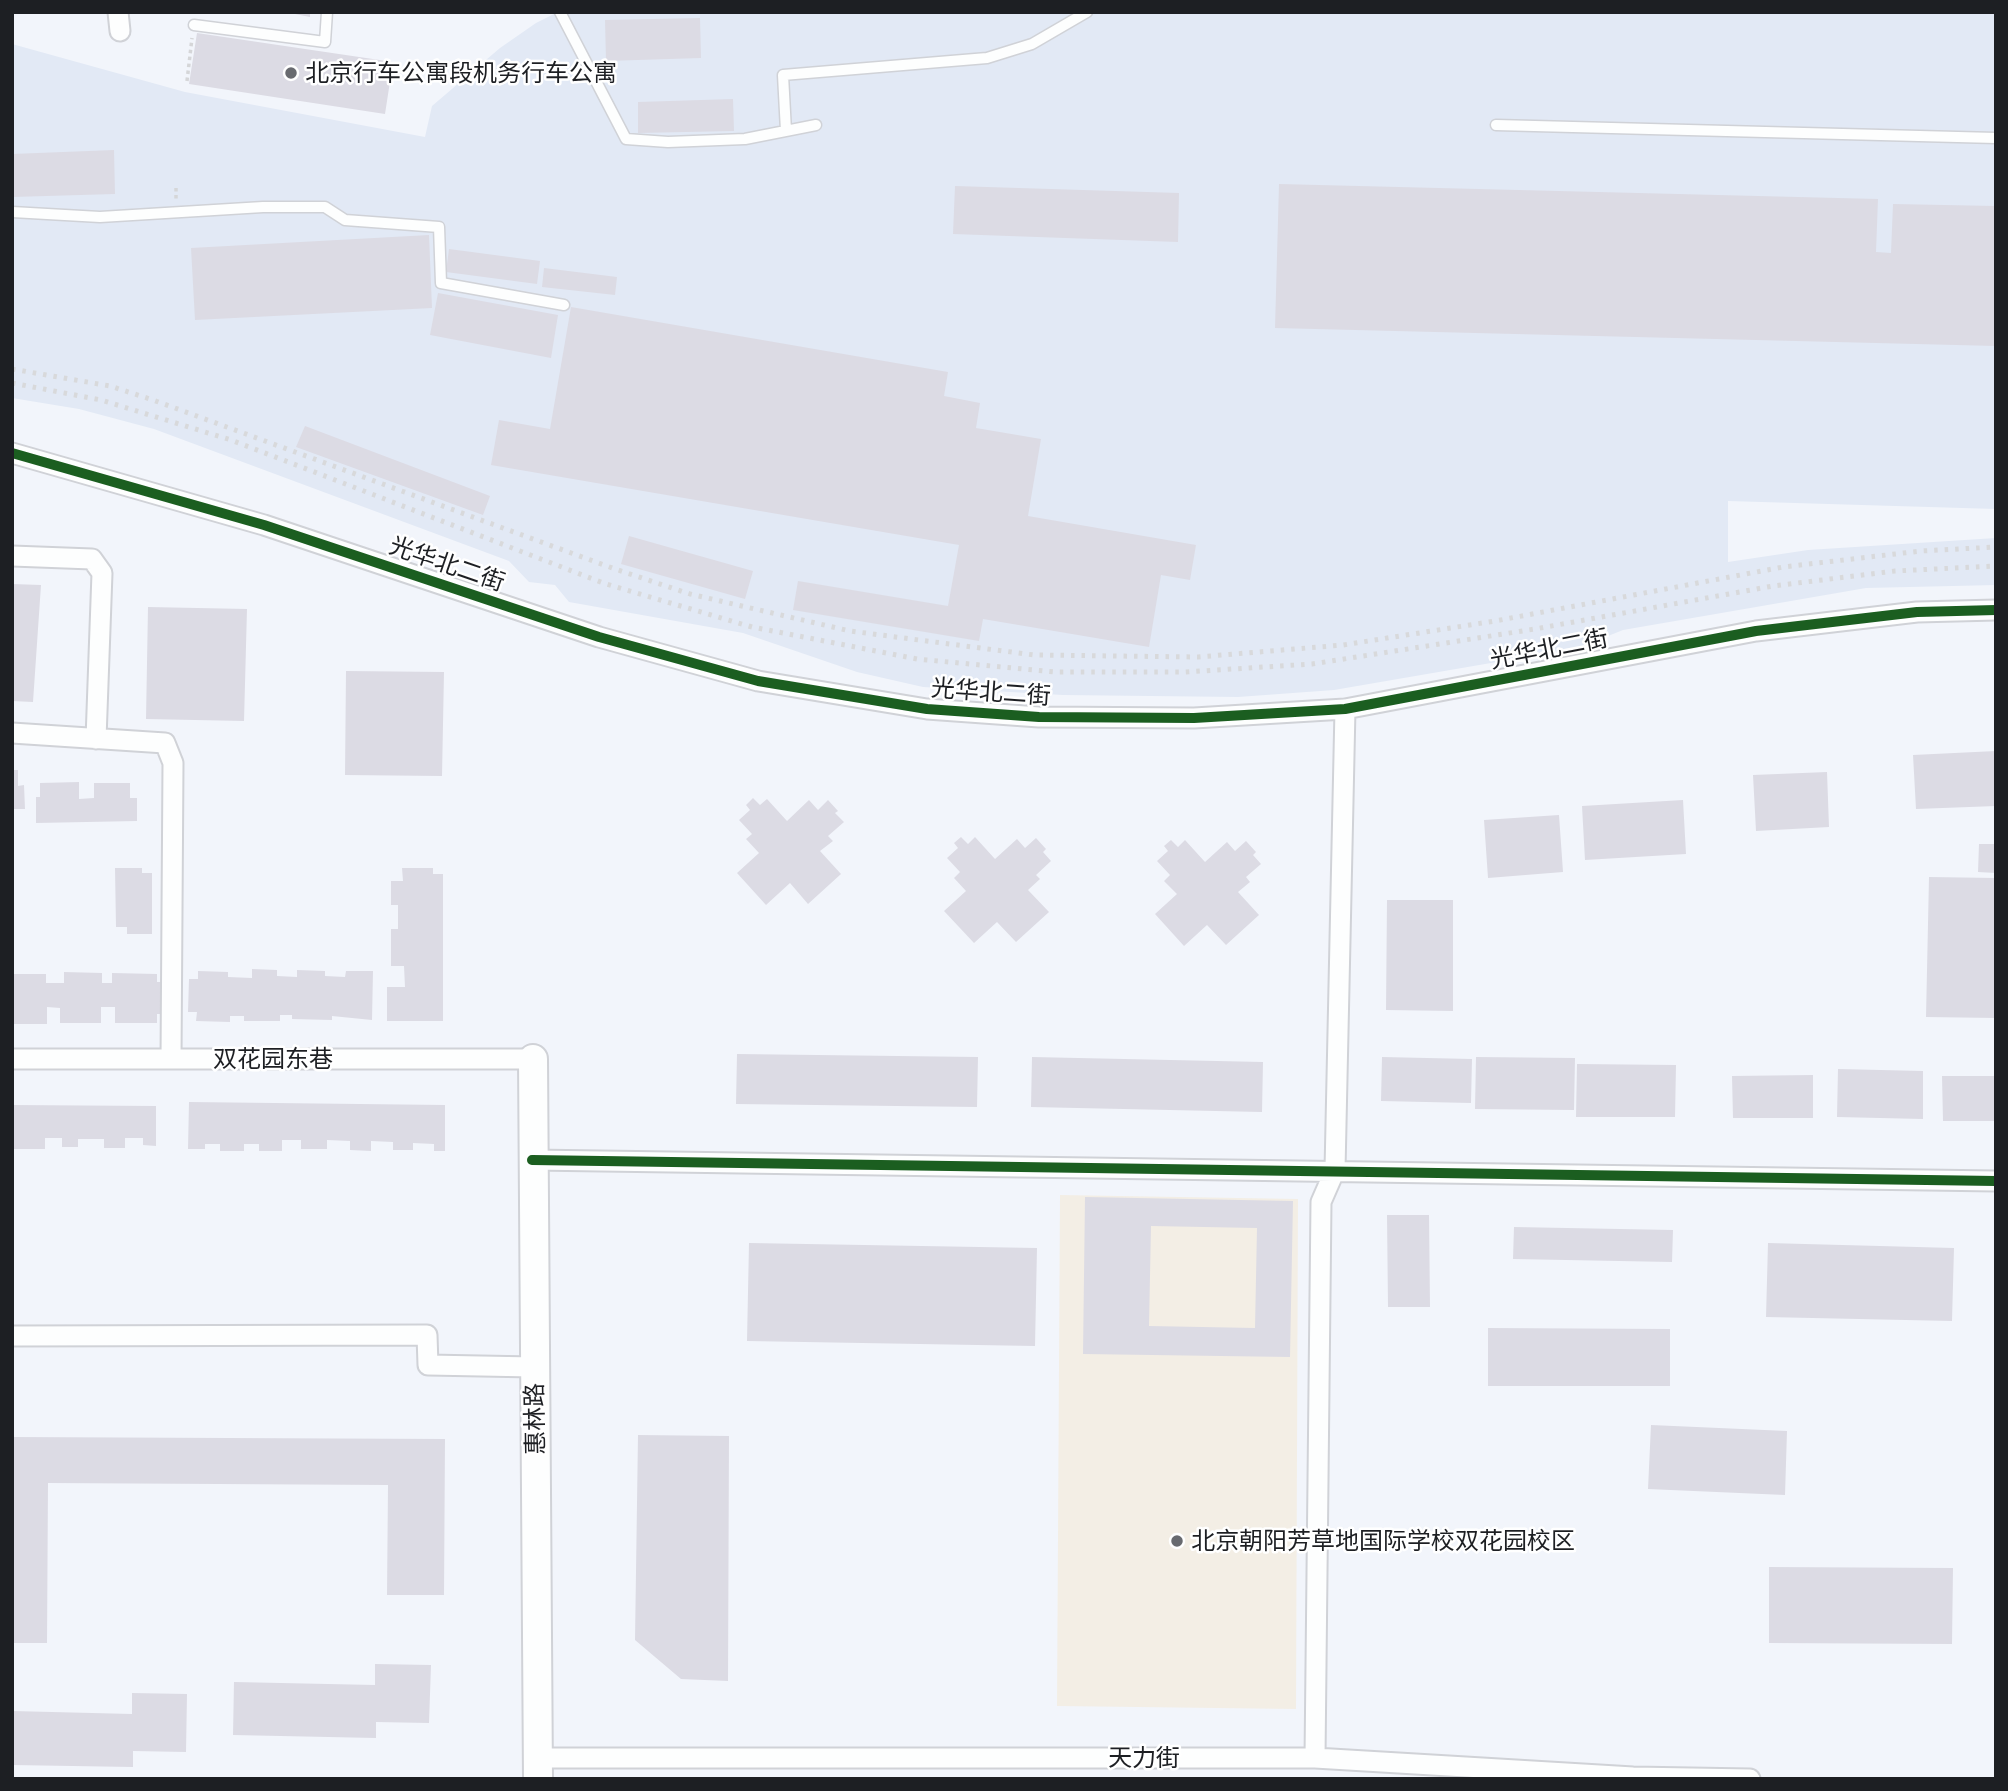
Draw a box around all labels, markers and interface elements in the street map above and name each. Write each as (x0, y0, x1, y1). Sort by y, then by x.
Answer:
place label: 北京行车公寓段机务行车公寓 (305, 59, 617, 87)
marker: 北京行车公寓段机务行车公寓 (283, 65, 299, 81)
street label: 光华北二街 (386, 531, 508, 597)
street label: 光华北二街 (1487, 623, 1611, 675)
street label: 光华北二街 (930, 673, 1052, 711)
street label: 双花园东巷 (213, 1045, 333, 1073)
street label: 惠林路 (520, 1383, 550, 1455)
place label: 北京朝阳芳草地国际学校双花园校区 (1191, 1527, 1575, 1555)
marker: 北京朝阳芳草地国际学校双花园校区 (1169, 1533, 1185, 1549)
street label: 天力街 (1108, 1744, 1180, 1772)

